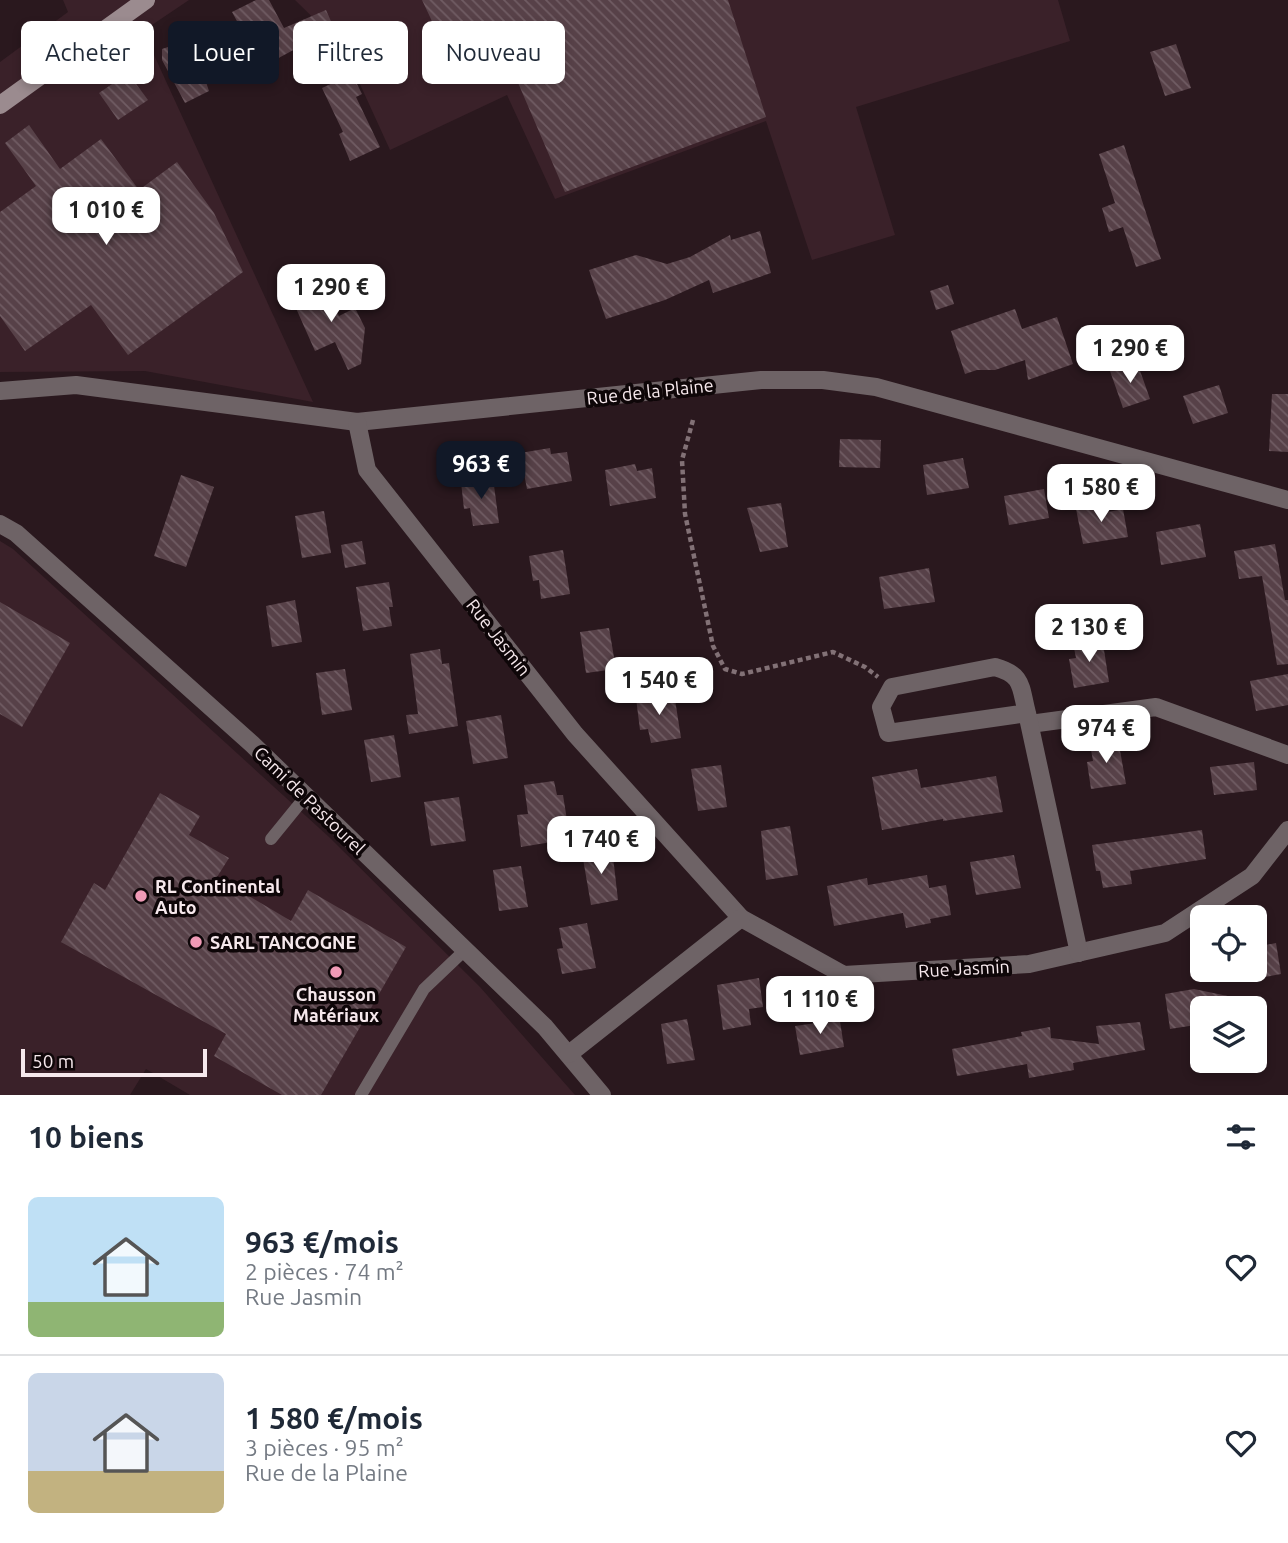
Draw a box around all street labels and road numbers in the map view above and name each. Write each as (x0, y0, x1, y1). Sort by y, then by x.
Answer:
street label: Rue de la Plaine (585, 374, 715, 408)
street label: Rue Jasmin (463, 595, 535, 679)
street label: Cami de Pastourel (251, 742, 370, 858)
street label: Rue Jasmin (918, 956, 1010, 980)

